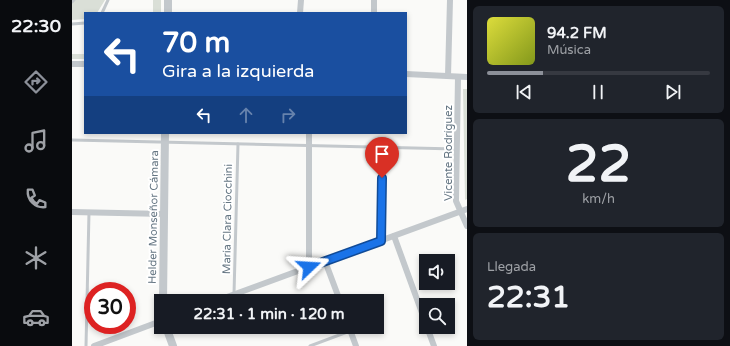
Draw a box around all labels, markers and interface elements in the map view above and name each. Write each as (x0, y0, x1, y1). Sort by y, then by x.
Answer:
text: 22:30 (11, 15, 61, 37)
text: 94.2 FM (547, 24, 607, 42)
text: 70 m (162, 26, 230, 60)
icon: left (96, 28, 148, 80)
text: Música (547, 42, 591, 58)
text: Gira a la izquierda (162, 60, 314, 82)
icon: directions (22, 68, 50, 96)
icon: previous (513, 81, 535, 103)
icon: pause (587, 81, 609, 103)
icon: next (662, 81, 684, 103)
icon: left (193, 104, 215, 126)
icon: ahead (235, 104, 257, 126)
icon: right (277, 104, 299, 126)
street label: Vicente Rodríguez (442, 105, 455, 201)
icon: music (22, 127, 50, 155)
text: 22 (566, 133, 631, 196)
pin (365, 137, 399, 178)
icon: arrive (371, 143, 393, 165)
street label: Helder Monseñor Cámara (146, 150, 161, 284)
street label: María Clara Ciocchini (220, 164, 235, 274)
icon: phone (22, 185, 50, 213)
text: km/h (582, 191, 615, 207)
icon: climate (22, 244, 50, 272)
position arrow (288, 246, 330, 288)
map controls (419, 254, 455, 334)
button: sound (419, 254, 455, 290)
text: Llegada (487, 259, 536, 275)
text: 22:31 (487, 279, 570, 316)
speed limit sign: 30 (84, 282, 136, 334)
button: search (419, 298, 455, 334)
icon: car (22, 303, 50, 331)
text: 22:31 · 1 min · 120 m (194, 305, 344, 323)

